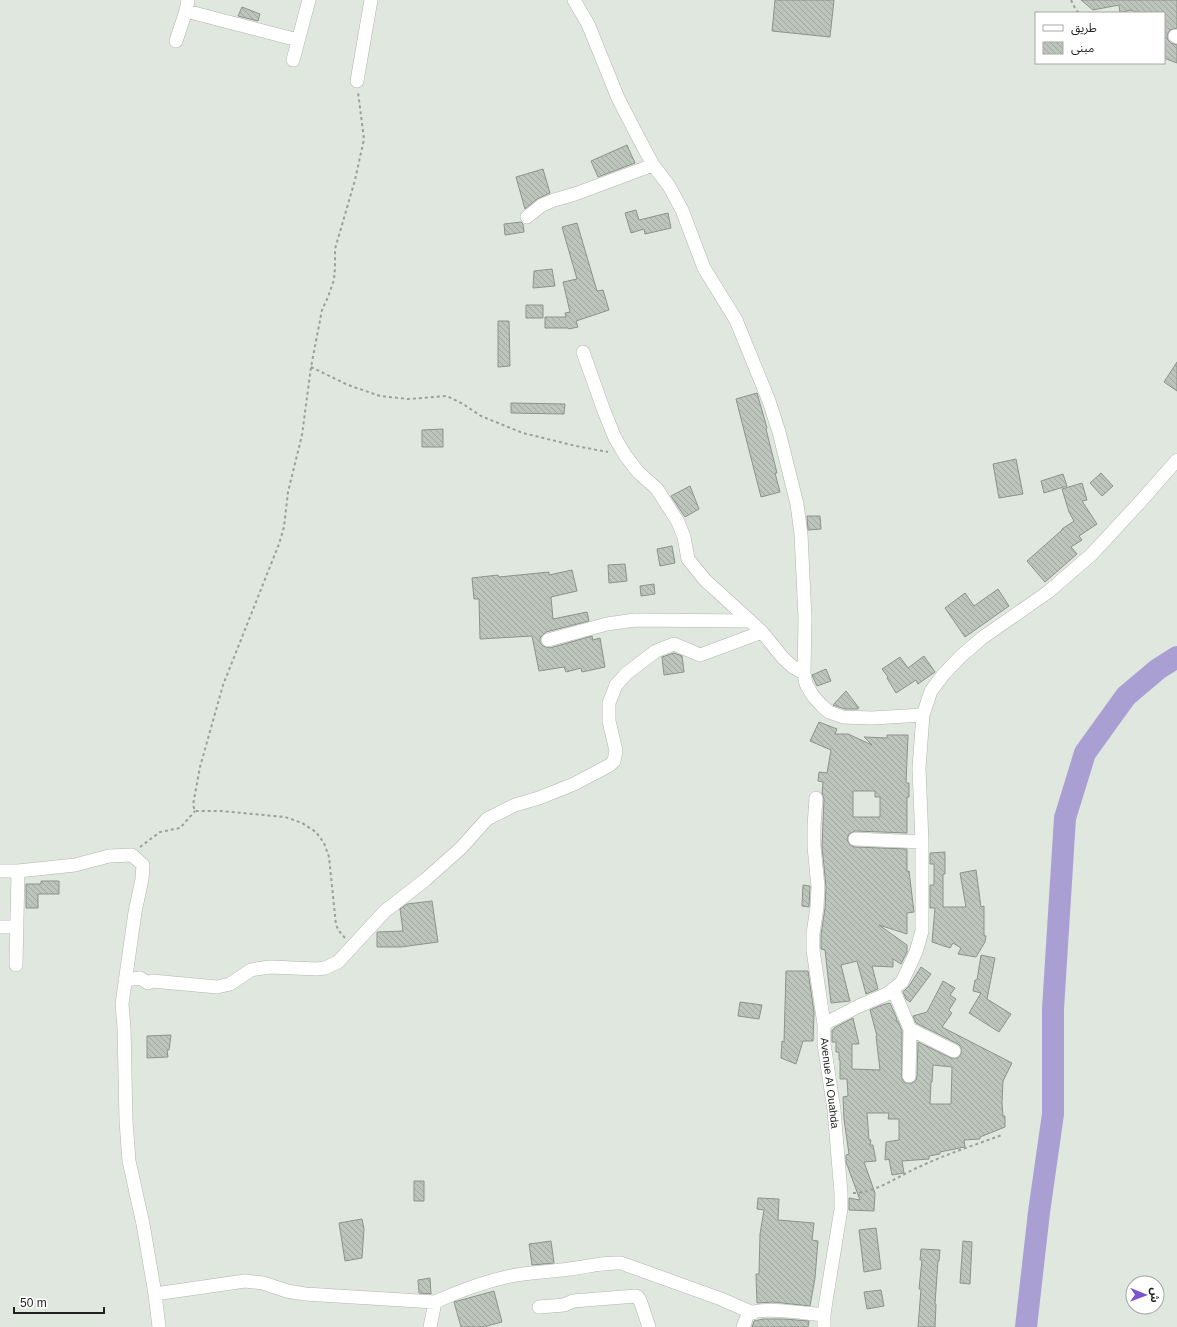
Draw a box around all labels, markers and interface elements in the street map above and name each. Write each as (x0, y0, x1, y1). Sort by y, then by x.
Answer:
legend (1035, 12, 1165, 64)
text: طريق (1071, 21, 1097, 36)
text: مبنى (1071, 41, 1094, 55)
street label: Avenue Al Ouahda (818, 1037, 842, 1130)
north arrow (1125, 1275, 1165, 1315)
text: ش (1148, 1288, 1161, 1303)
scale bar (14, 1289, 104, 1315)
text: 50 m (20, 1296, 47, 1310)

